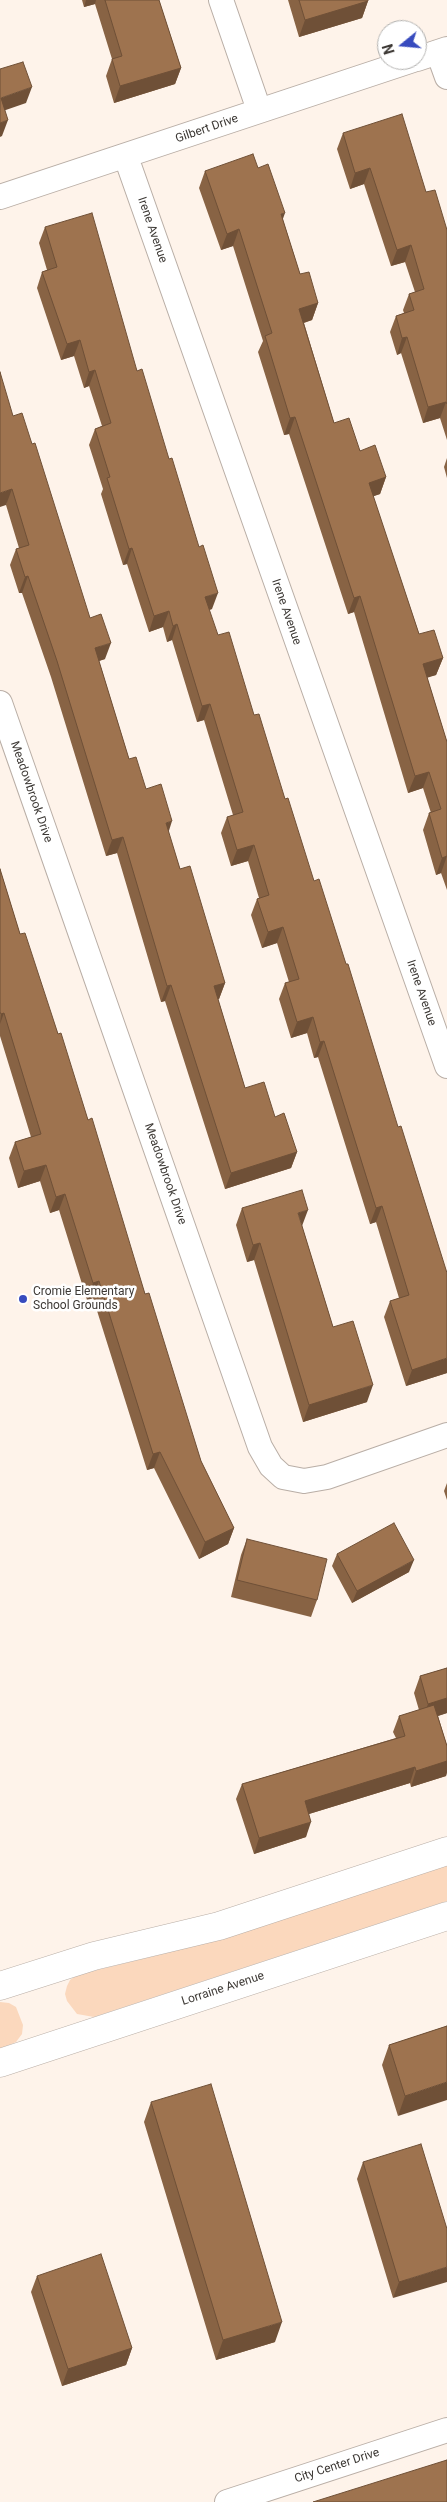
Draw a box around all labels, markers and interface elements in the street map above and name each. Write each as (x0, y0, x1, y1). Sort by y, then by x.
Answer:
north arrow (377, 20, 427, 70)
text: N (380, 42, 398, 56)
street label: Gilbert Drive (174, 112, 240, 146)
street label: Irene Avenue (134, 195, 170, 265)
street label: Irene Avenue (268, 577, 304, 647)
street label: Meadowbrook Drive (7, 739, 55, 845)
street label: Irene Avenue (403, 958, 439, 1028)
street label: Meadowbrook Drive (141, 1121, 189, 1227)
place label: Cromie Elementary School Grounds (33, 1285, 134, 1313)
marker: Cromie Elementary School Grounds (17, 1293, 29, 1305)
street label: Lorraine Avenue (180, 1969, 266, 2009)
street label: City Center Drive (293, 2445, 381, 2487)

